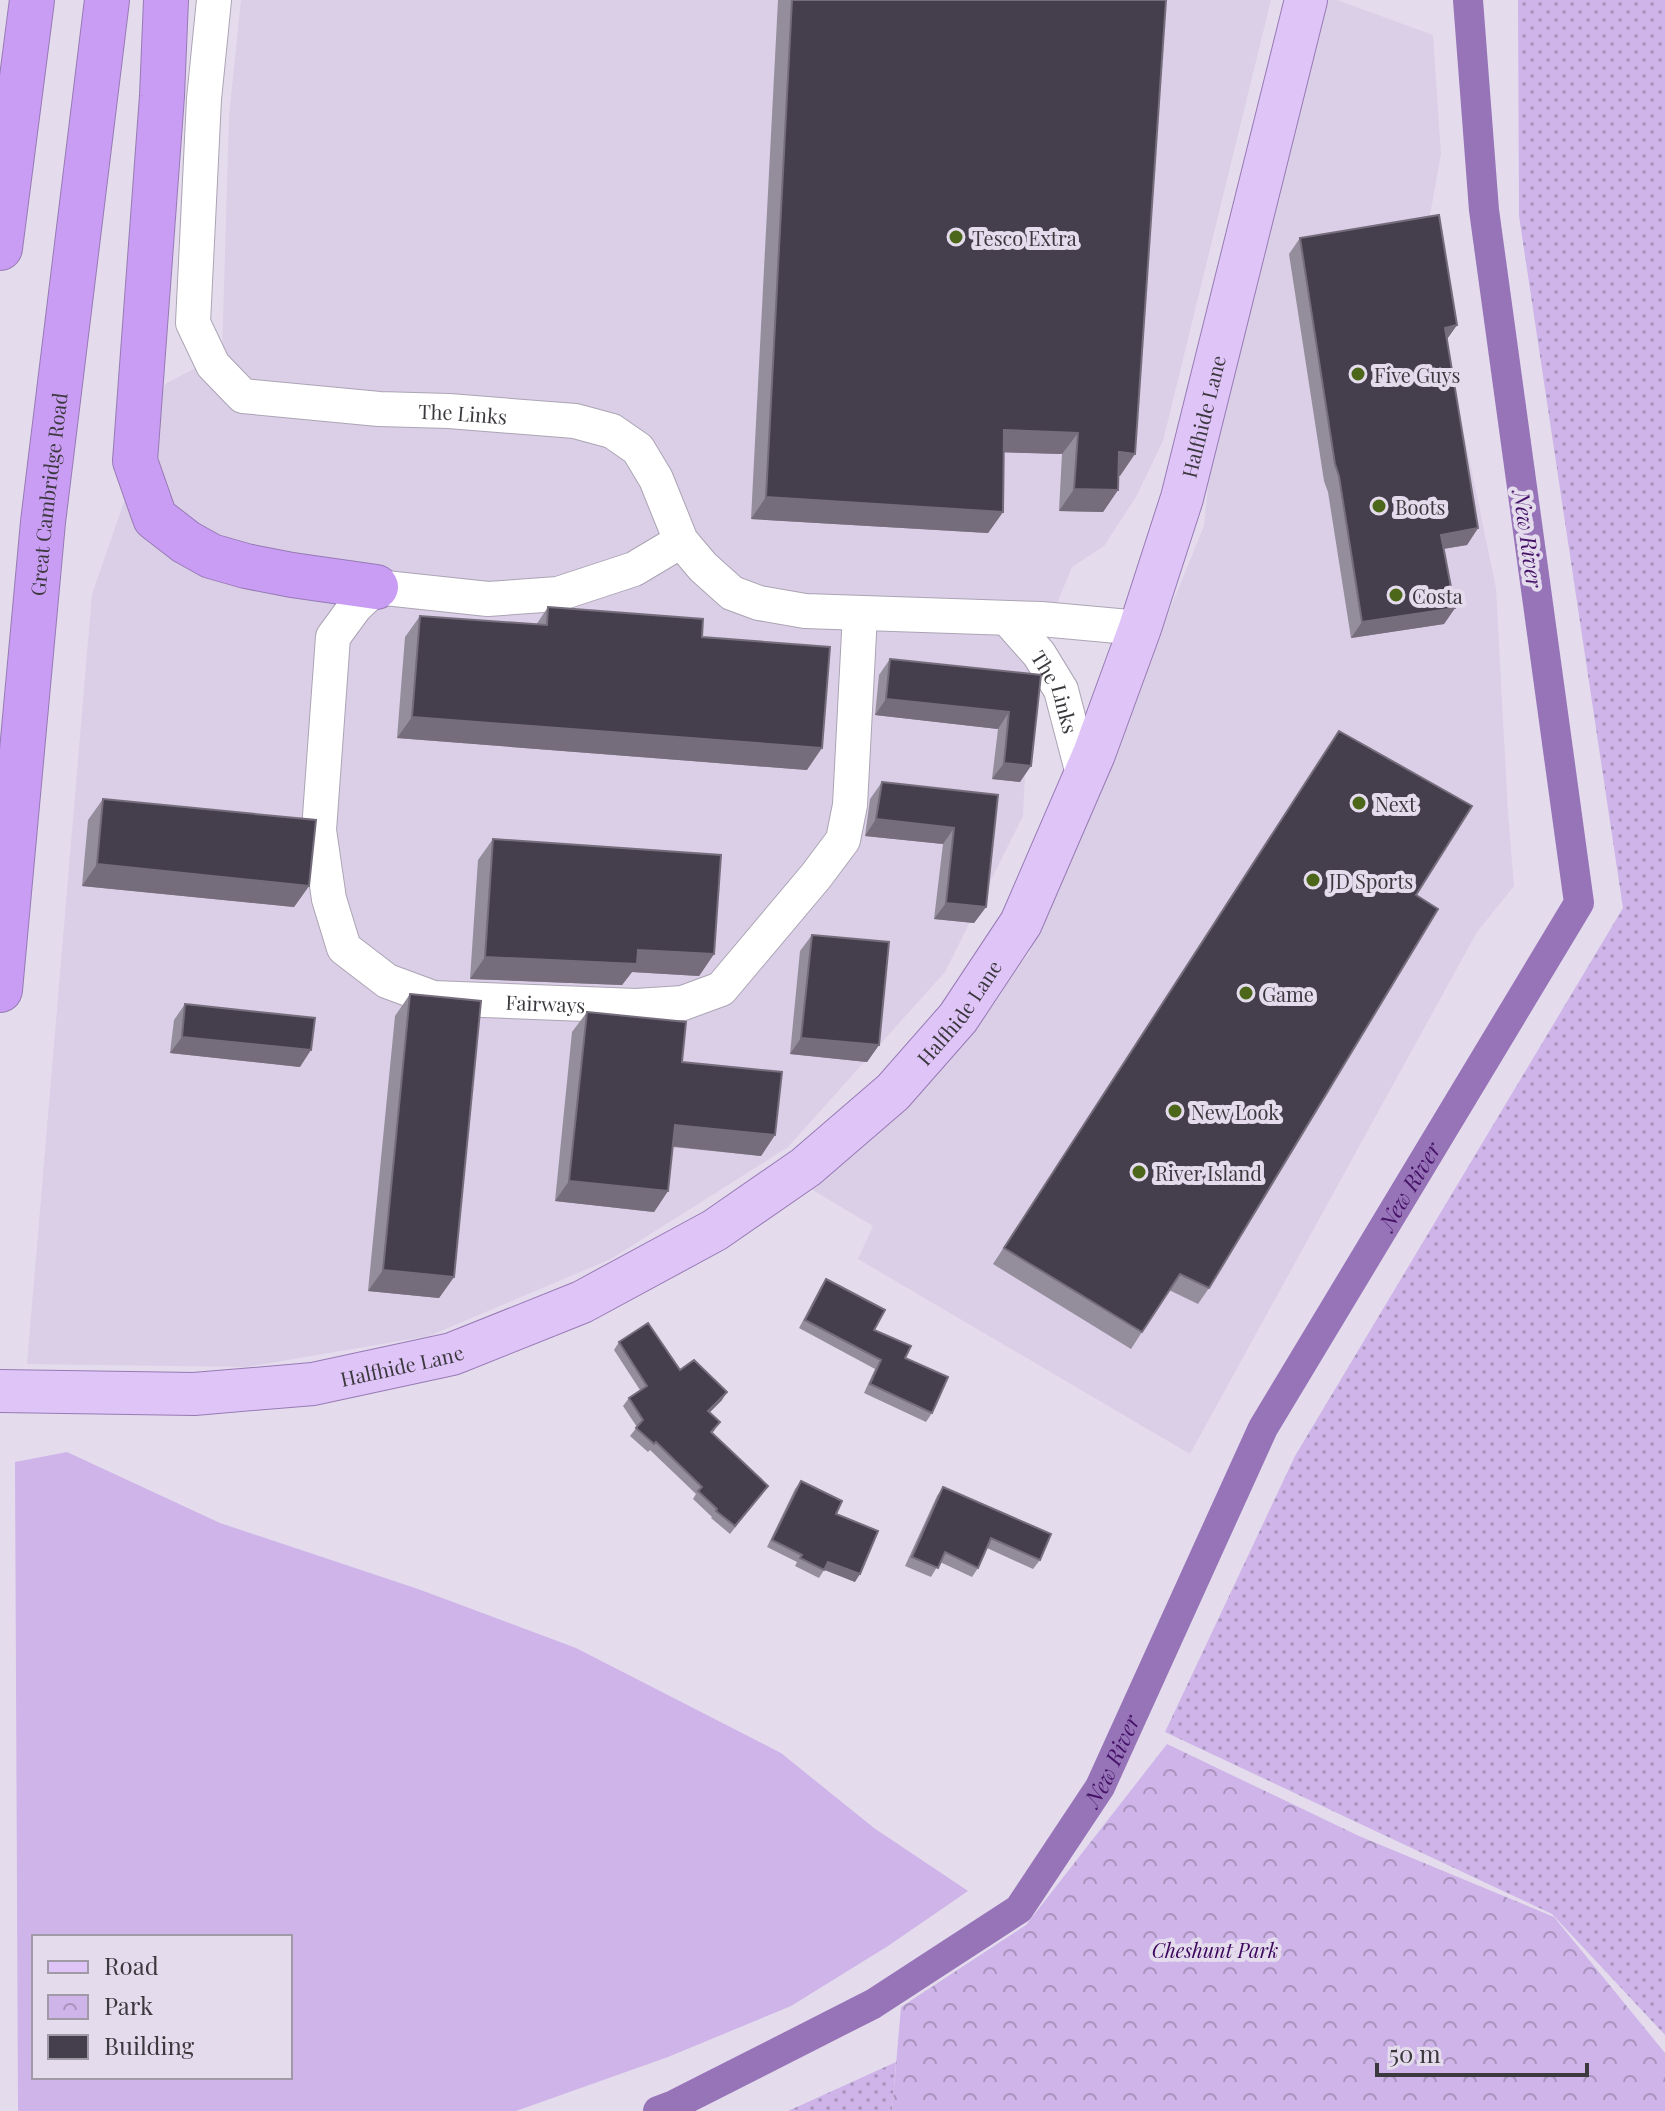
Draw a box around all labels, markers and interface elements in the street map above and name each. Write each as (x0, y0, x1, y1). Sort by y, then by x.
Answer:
place label: Tesco Extra (972, 224, 1077, 251)
marker: Tesco Extra (947, 228, 965, 246)
street label: Halfhide Lane (1174, 352, 1231, 480)
place label: Five Guys (1374, 361, 1461, 388)
marker: Five Guys (1349, 365, 1367, 383)
street label: Great Cambridge Road (23, 391, 72, 597)
street label: The Links (418, 397, 508, 429)
water label: New River (1507, 487, 1551, 590)
place label: Boots (1395, 493, 1445, 520)
marker: Boots (1370, 497, 1388, 515)
place label: Costa (1412, 582, 1463, 609)
marker: Costa (1387, 586, 1405, 604)
street label: The Links (1026, 645, 1085, 736)
place label: Next (1375, 790, 1417, 817)
marker: Next (1350, 794, 1368, 812)
place label: JD Sports (1328, 867, 1413, 894)
marker: JD Sports (1304, 871, 1322, 889)
street label: Halfhide Lane (910, 954, 1007, 1070)
place label: Game (1262, 980, 1314, 1007)
marker: Game (1237, 984, 1255, 1002)
street label: Fairways (505, 987, 586, 1017)
place label: New Look (1191, 1098, 1279, 1125)
marker: New Look (1166, 1102, 1184, 1120)
water label: New River (1370, 1136, 1447, 1237)
place label: River Island (1155, 1159, 1262, 1186)
marker: River Island (1130, 1163, 1148, 1181)
street label: Halfhide Lane (337, 1337, 467, 1391)
water label: New River (1076, 1709, 1146, 1813)
legend (32, 1935, 292, 2079)
park label: Cheshunt Park (1152, 1936, 1278, 1963)
text: Road (104, 1949, 159, 1981)
text: Park (104, 1989, 154, 2021)
scale bar (1377, 2027, 1587, 2077)
text: Building (104, 2029, 195, 2061)
text: 50 m (1389, 2037, 1441, 2069)

